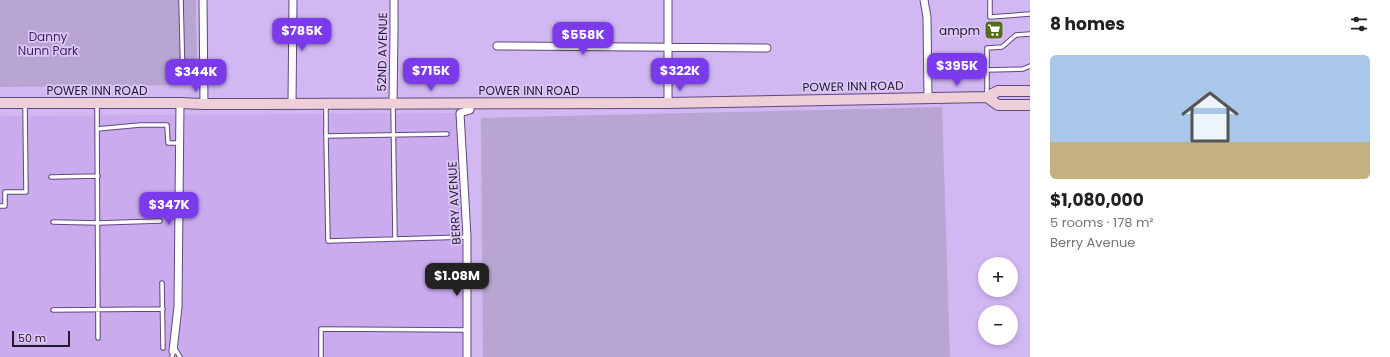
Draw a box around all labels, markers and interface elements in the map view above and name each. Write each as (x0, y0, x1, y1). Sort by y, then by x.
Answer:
street label: 52ND AVENUE (373, 12, 391, 92)
text: 8 homes (1050, 12, 1125, 36)
icon: filters (1348, 13, 1370, 35)
pin: $785K (274, 18, 330, 52)
supermarket icon: ampm (983, 19, 1005, 41)
text: $785K (281, 21, 323, 40)
pin: $558K (555, 22, 611, 56)
place label: ampm (939, 22, 980, 39)
text: $558K (562, 25, 604, 44)
park label: Danny Nunn Park (18, 28, 79, 59)
pin: $395K (929, 53, 985, 87)
text: $395K (936, 56, 978, 75)
pin: $715K (403, 58, 459, 92)
pin: $322K (652, 58, 708, 92)
pin: $344K (168, 59, 224, 93)
text: $715K (412, 61, 450, 80)
text: $322K (660, 61, 700, 80)
text: $344K (174, 62, 218, 81)
street label: POWER INN ROAD (802, 77, 904, 95)
icon: home (1174, 81, 1246, 153)
street label: POWER INN ROAD (46, 82, 148, 99)
street label: POWER INN ROAD (478, 82, 580, 99)
street label: BERRY AVENUE (443, 161, 465, 245)
text: $1,080,000 (1050, 188, 1144, 212)
pin: $347K (141, 192, 197, 226)
text: $347K (148, 195, 190, 214)
text: 5 rooms · 178 m² (1050, 213, 1154, 232)
text: Berry Avenue (1050, 233, 1135, 252)
map controls (978, 257, 1018, 345)
button: + (978, 257, 1018, 297)
pin: $1.08M (424, 263, 490, 297)
text: $1.08M (434, 266, 480, 285)
button: − (978, 305, 1018, 345)
scale bar (12, 329, 70, 348)
text: 50 m (18, 330, 46, 346)

